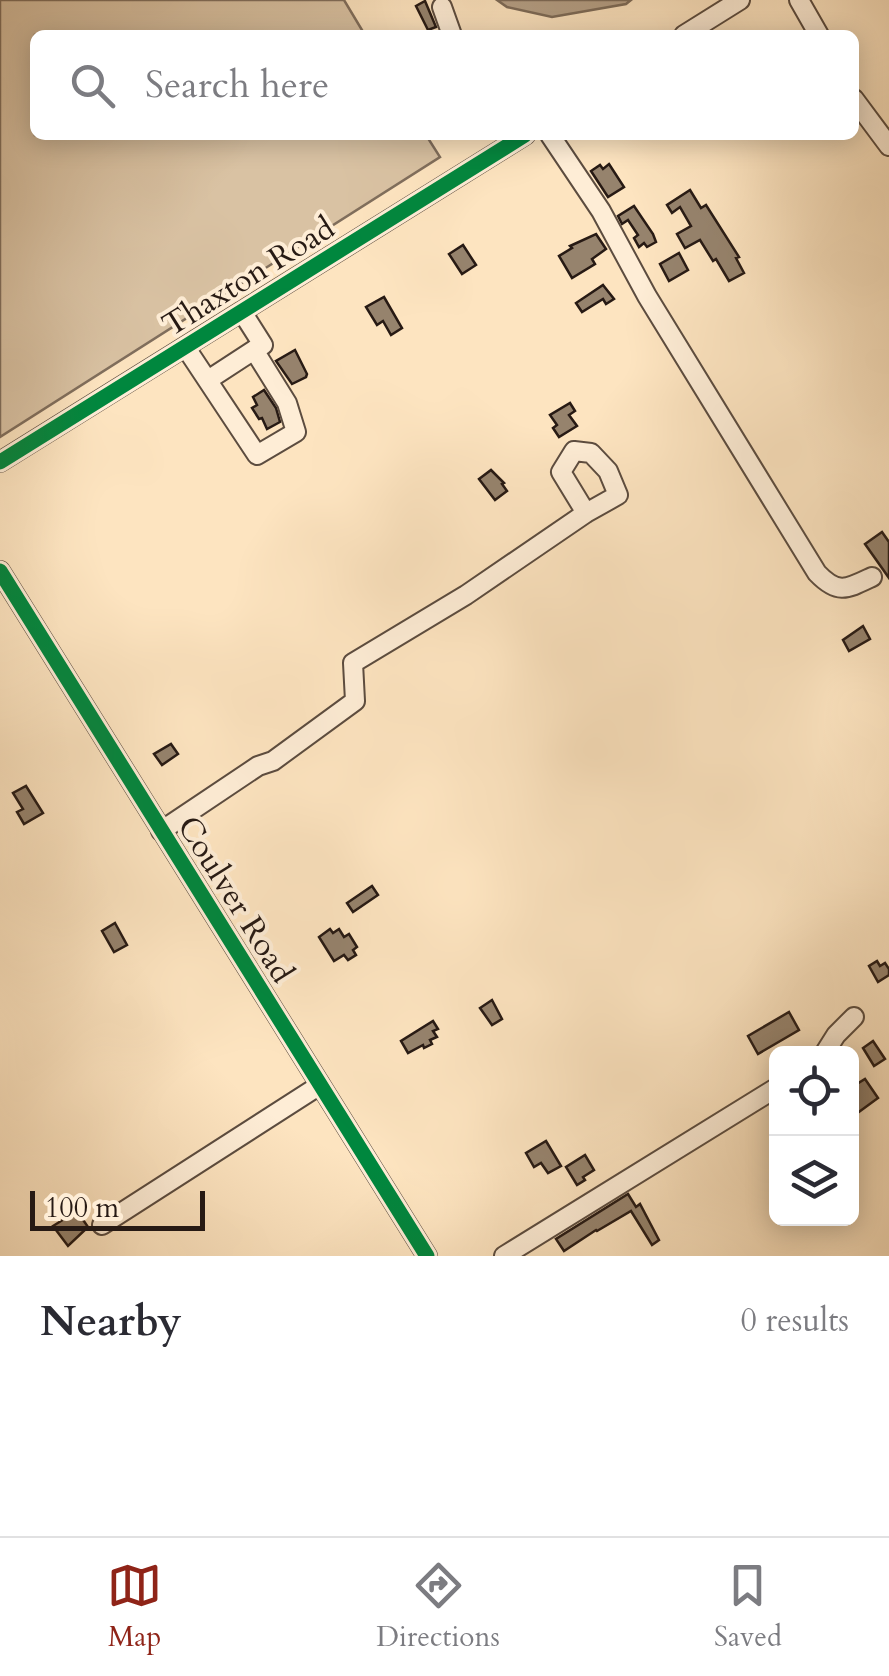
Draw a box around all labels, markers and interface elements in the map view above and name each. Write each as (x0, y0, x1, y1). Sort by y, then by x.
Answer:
search box (30, 30, 859, 140)
icon: search (65, 58, 120, 113)
text: Search here (145, 59, 329, 111)
street label: Thaxton Road (154, 206, 343, 347)
street label: Coulver Road (166, 808, 304, 991)
map controls (769, 1046, 859, 1226)
button: locate (769, 1046, 859, 1136)
button: layers (769, 1136, 859, 1226)
scale bar (30, 1186, 205, 1230)
text: 100 m (45, 1189, 119, 1227)
text: Nearby (40, 1293, 182, 1350)
text: 0 results (741, 1299, 849, 1343)
tab: Map (107, 1558, 162, 1656)
tab: Directions (376, 1558, 500, 1656)
tab: Saved (714, 1558, 782, 1656)

